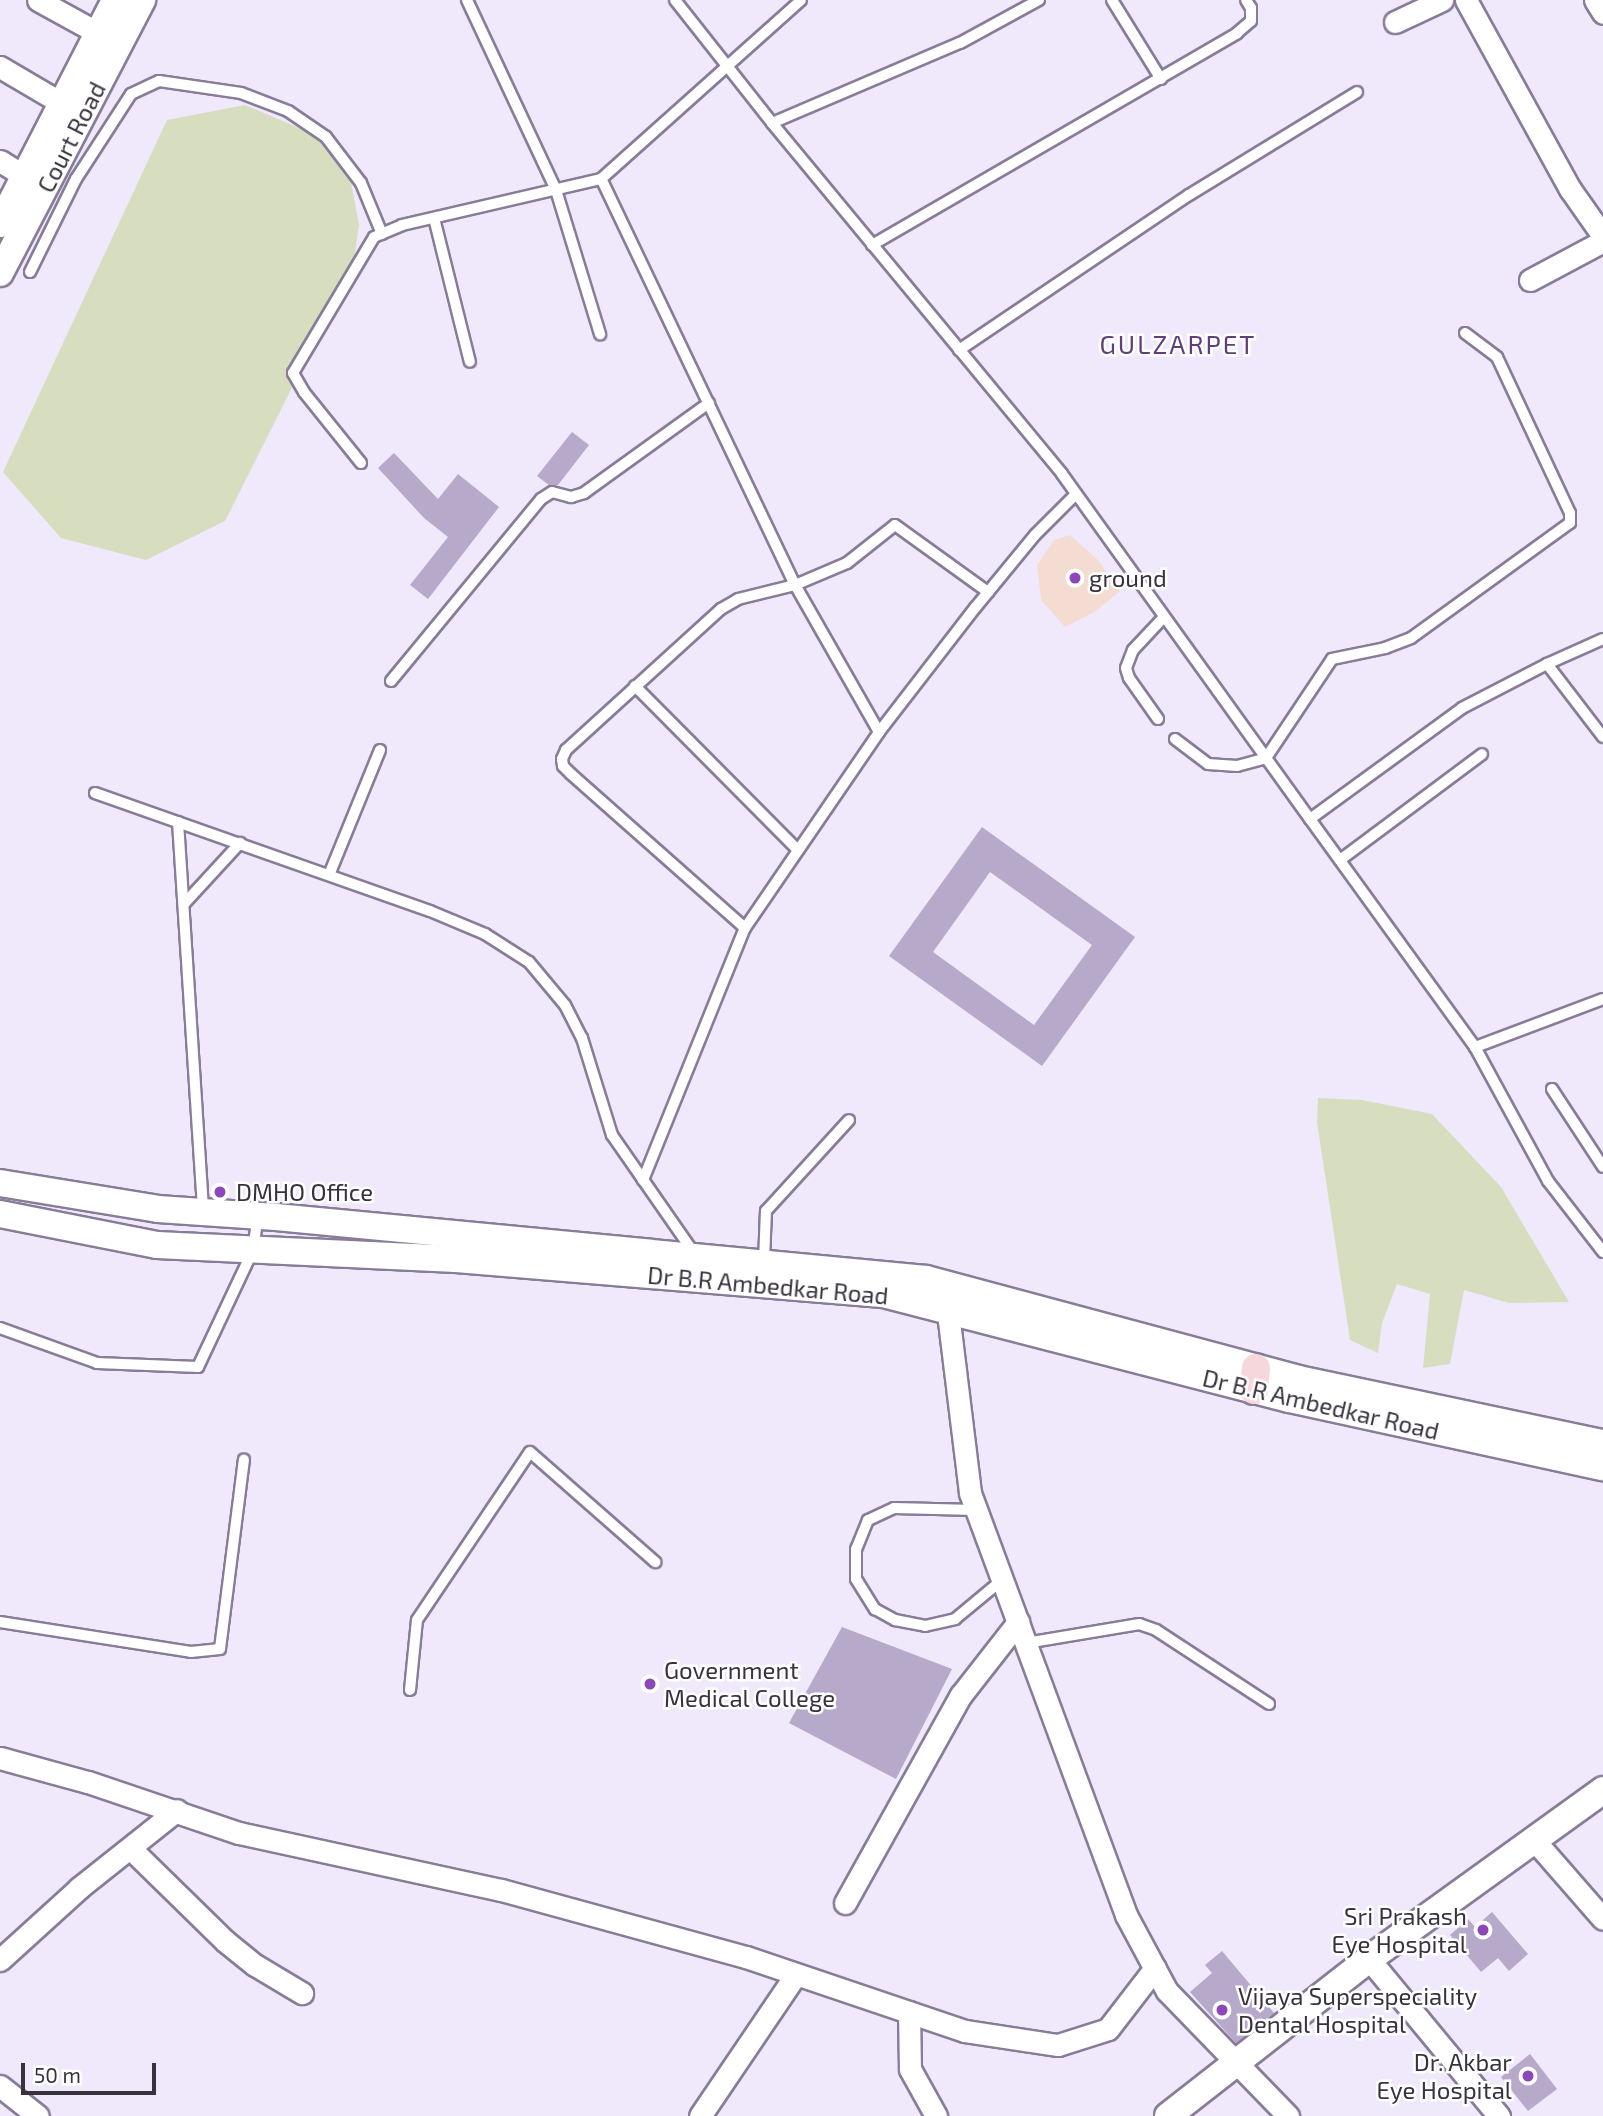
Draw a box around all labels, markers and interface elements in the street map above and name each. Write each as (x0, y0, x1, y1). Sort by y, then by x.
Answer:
street label: Court Road (31, 77, 111, 197)
district label: GULZARPET (1101, 328, 1255, 360)
place label: ground (1089, 564, 1167, 592)
marker: ground (1067, 570, 1083, 586)
place label: DMHO Office (236, 1178, 373, 1206)
marker: DMHO Office (210, 1182, 230, 1202)
street label: Dr B.R Ambedkar Road (646, 1260, 890, 1310)
street label: Dr B.R Ambedkar Road (1199, 1363, 1443, 1445)
place label: Government Medical College (664, 1656, 836, 1712)
marker: Government Medical College (642, 1676, 658, 1692)
place label: Sri Prakash Eye Hospital (1332, 1902, 1467, 1958)
marker: Sri Prakash Eye Hospital (1473, 1920, 1493, 1940)
place label: Vijaya Superspeciality Dental Hospital (1238, 1982, 1477, 2038)
marker: Vijaya Superspeciality Dental Hospital (1212, 2000, 1232, 2020)
place label: Dr. Akbar Eye Hospital (1377, 2048, 1512, 2104)
scale bar (24, 2050, 159, 2094)
text: 50 m (34, 2062, 81, 2087)
marker: Dr. Akbar Eye Hospital (1518, 2066, 1538, 2086)

